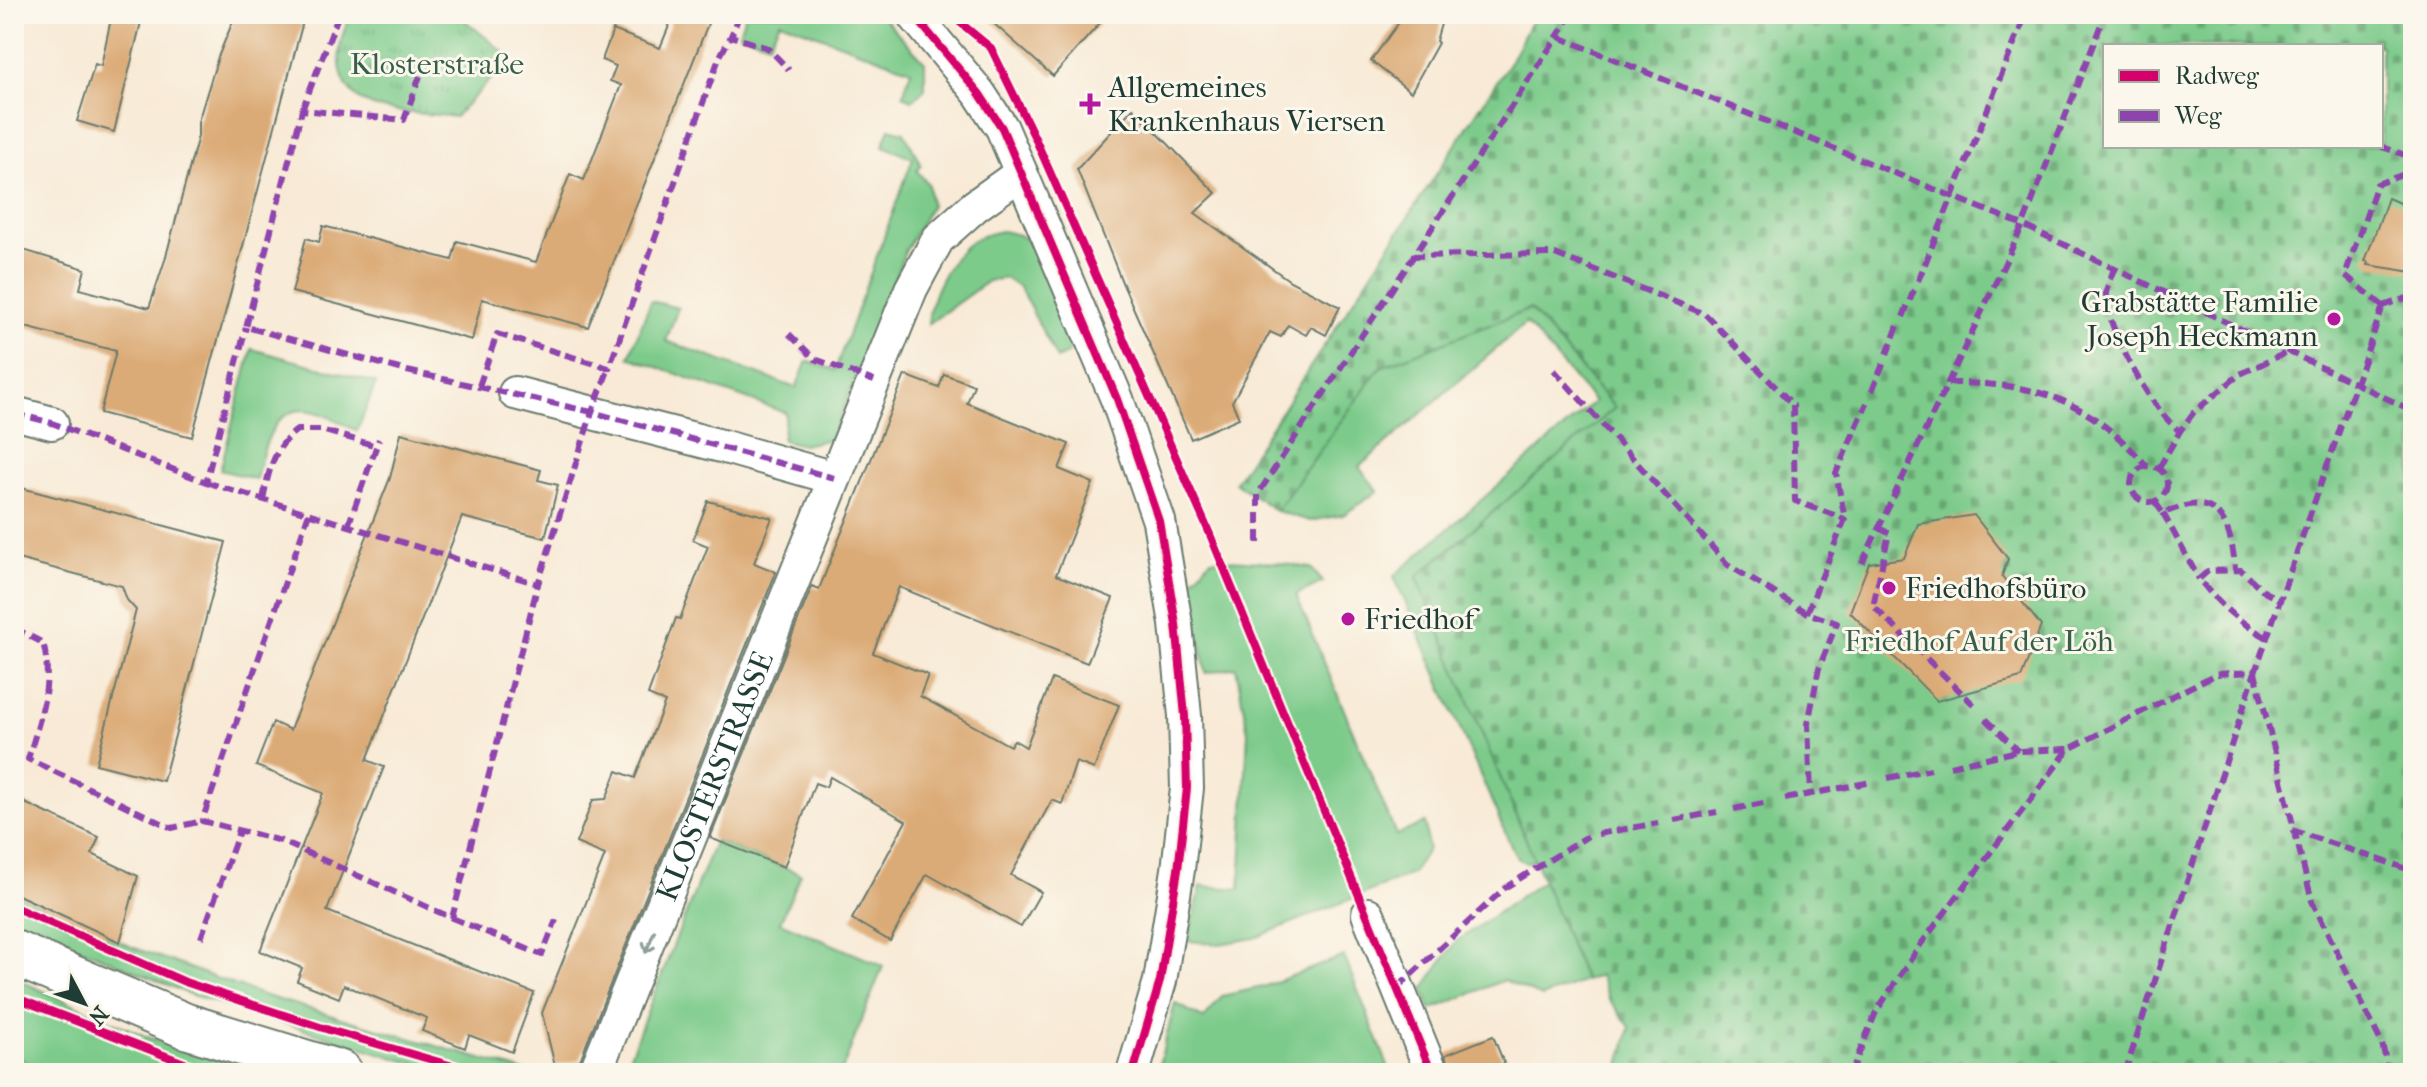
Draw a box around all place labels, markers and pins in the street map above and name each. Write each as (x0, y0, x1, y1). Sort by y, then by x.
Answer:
place label: Allgemeines Krankenhaus Viersen (1107, 70, 1386, 139)
marker: Allgemeines Krankenhaus Viersen (1079, 93, 1101, 115)
place label: Grabstätte Familie Joseph Heckmann (2081, 285, 2319, 354)
marker: Grabstätte Familie Joseph Heckmann (2325, 310, 2343, 328)
place label: Friedhofsbüro (1905, 571, 2087, 606)
marker: Friedhofsbüro (1880, 579, 1898, 597)
place label: Friedhof (1364, 602, 1480, 637)
marker: Friedhof (1339, 610, 1357, 628)

